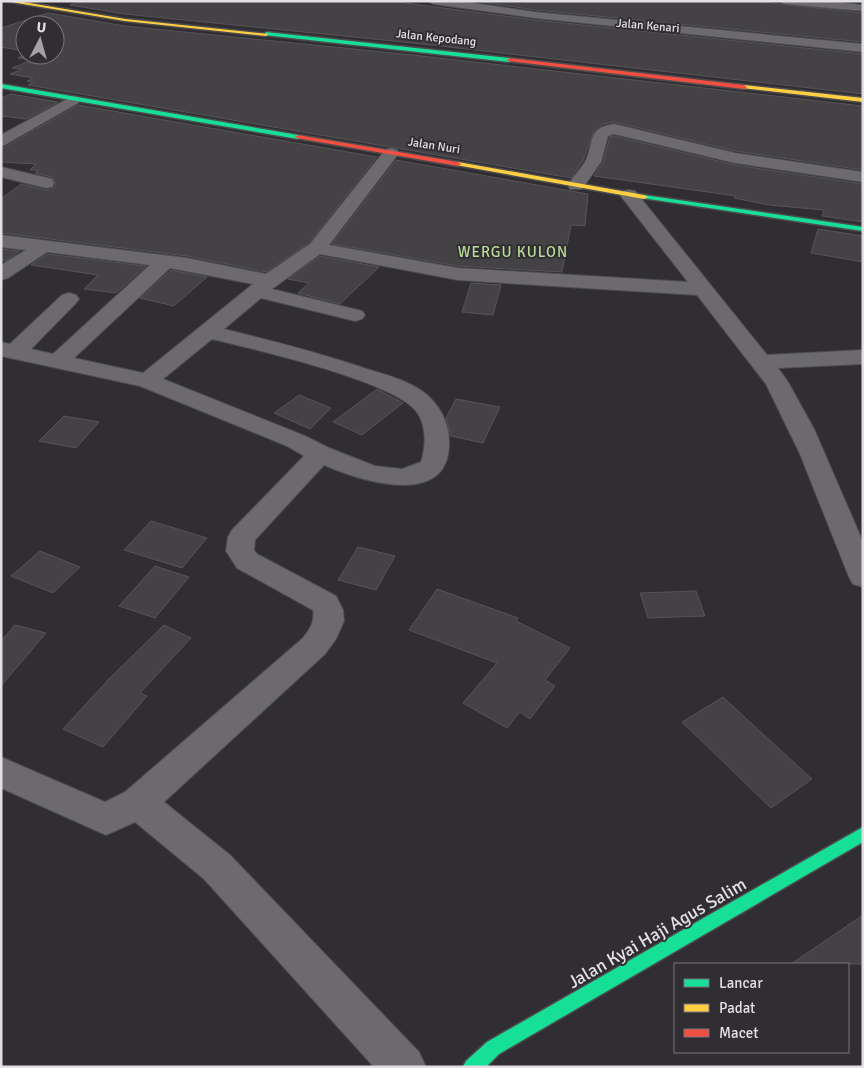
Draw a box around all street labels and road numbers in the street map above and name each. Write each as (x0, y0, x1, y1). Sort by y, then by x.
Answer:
street label: Jalan Kenari (616, 16, 680, 36)
street label: Jalan Kepodang (395, 26, 477, 50)
street label: Jalan Nuri (407, 134, 461, 158)
street label: Jalan Kyai Haji Agus Salim (564, 873, 750, 993)

